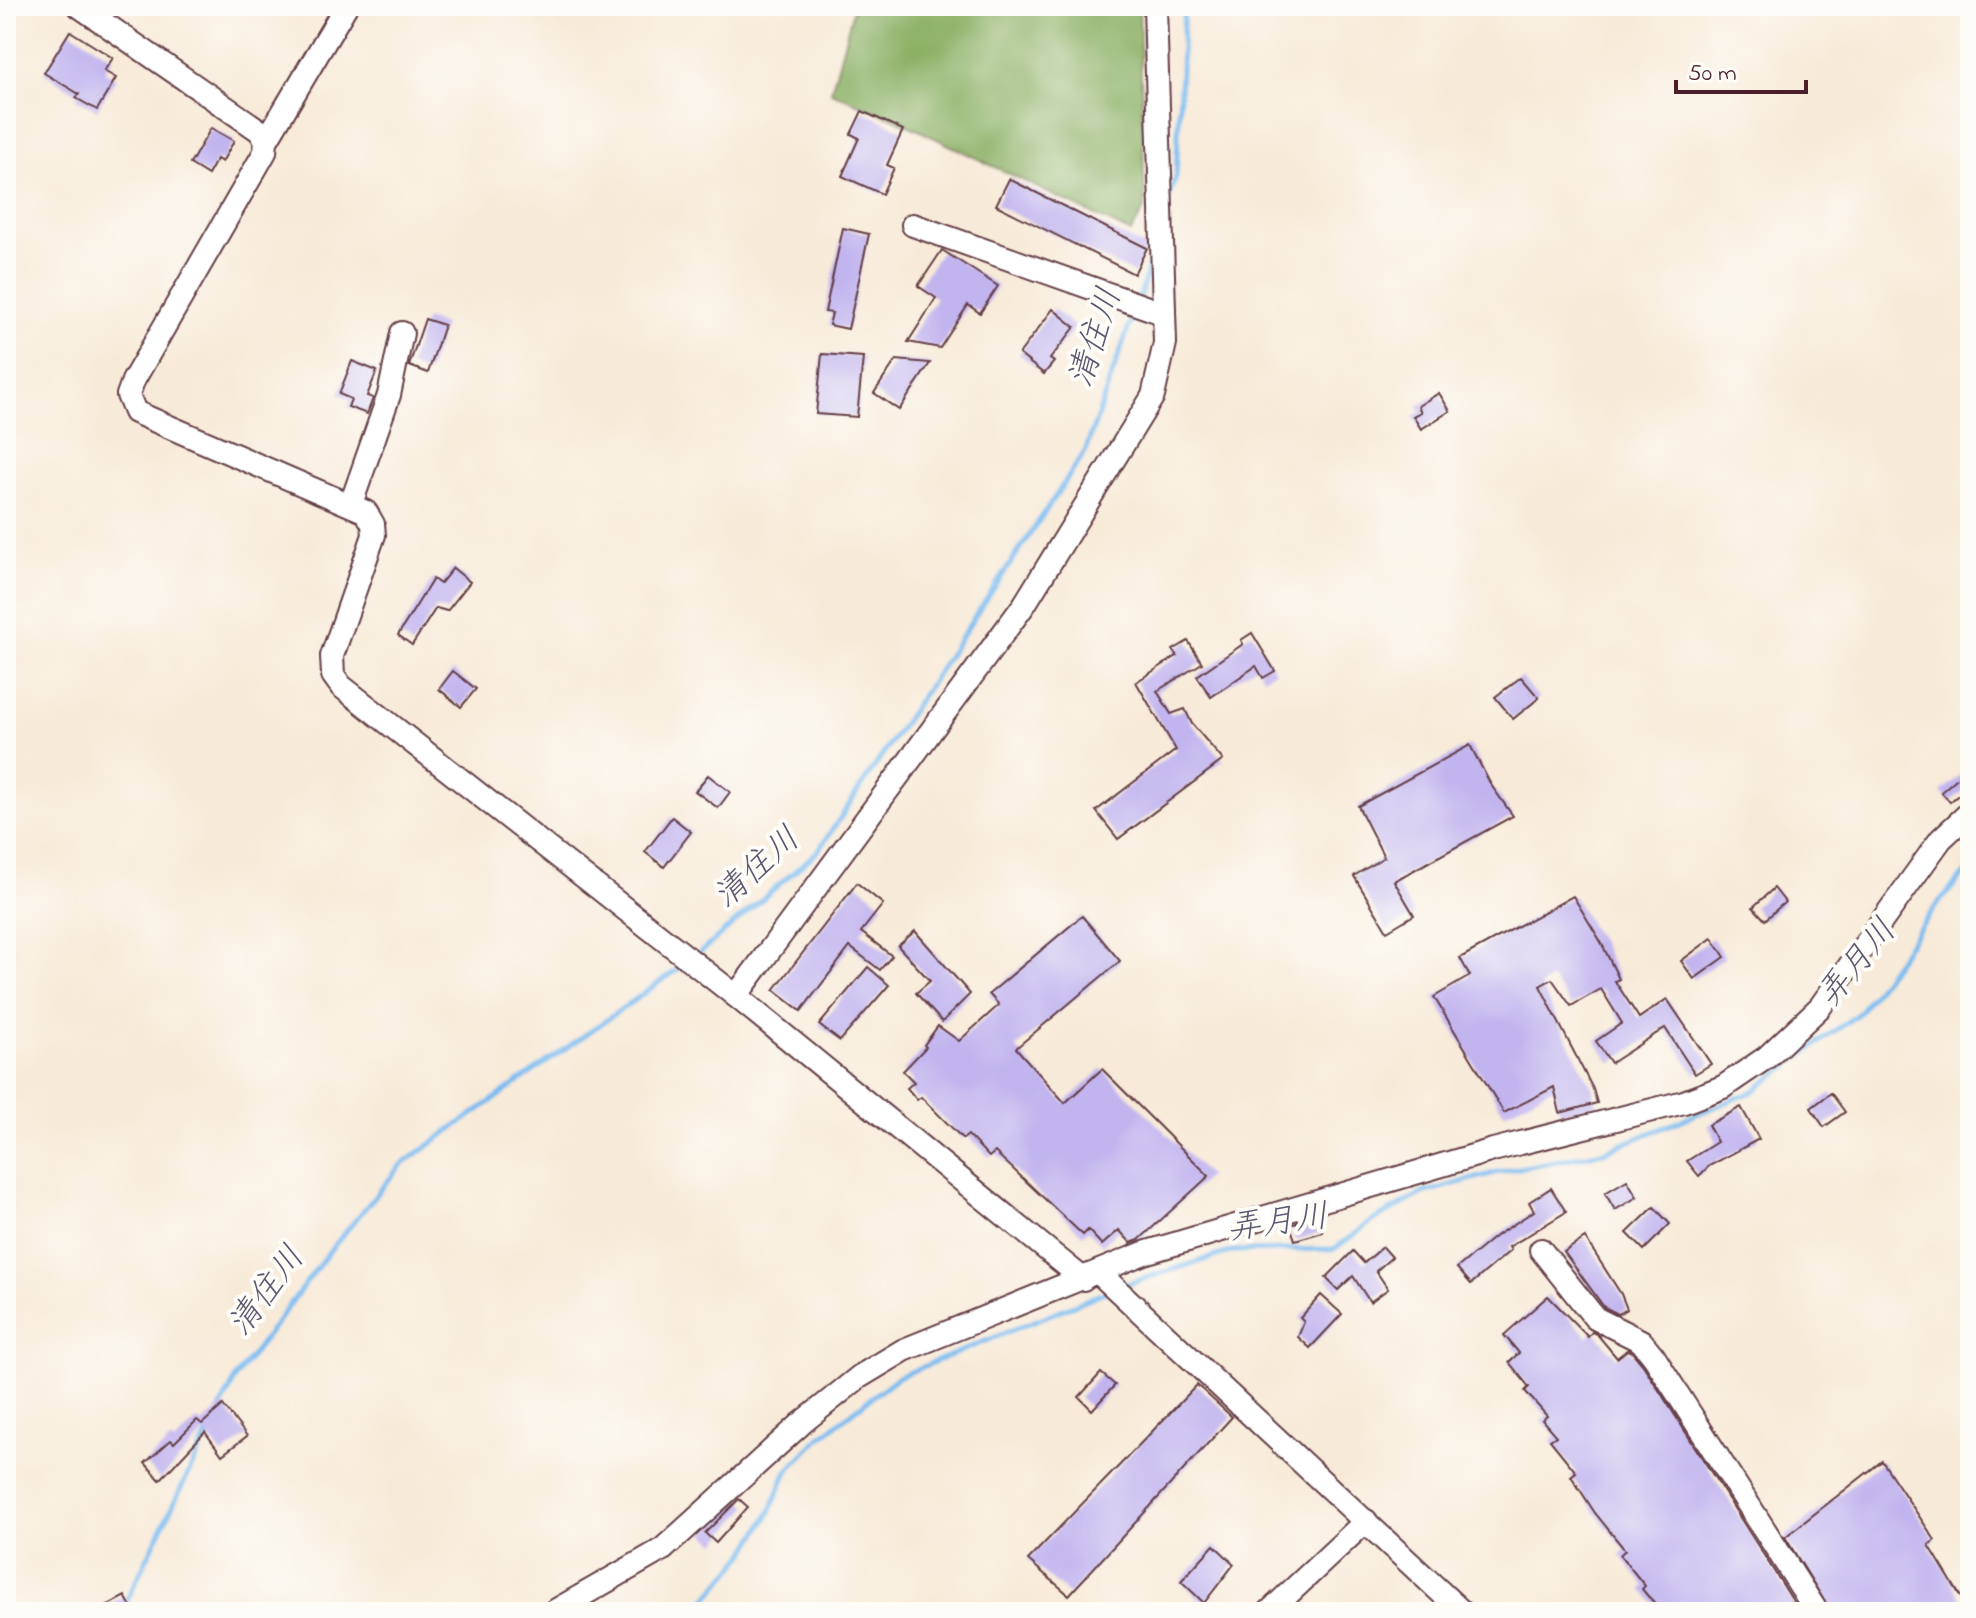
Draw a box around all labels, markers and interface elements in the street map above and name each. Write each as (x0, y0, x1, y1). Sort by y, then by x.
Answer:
scale bar (1676, 44, 1806, 94)
text: 50 m (1688, 57, 1737, 92)
water label: 清住川 (1057, 282, 1137, 394)
water label: 清住川 (703, 816, 813, 922)
water label: 弄月川 (1806, 909, 1910, 1019)
water label: 弄月川 (1224, 1193, 1332, 1255)
water label: 清住川 (217, 1236, 319, 1348)

